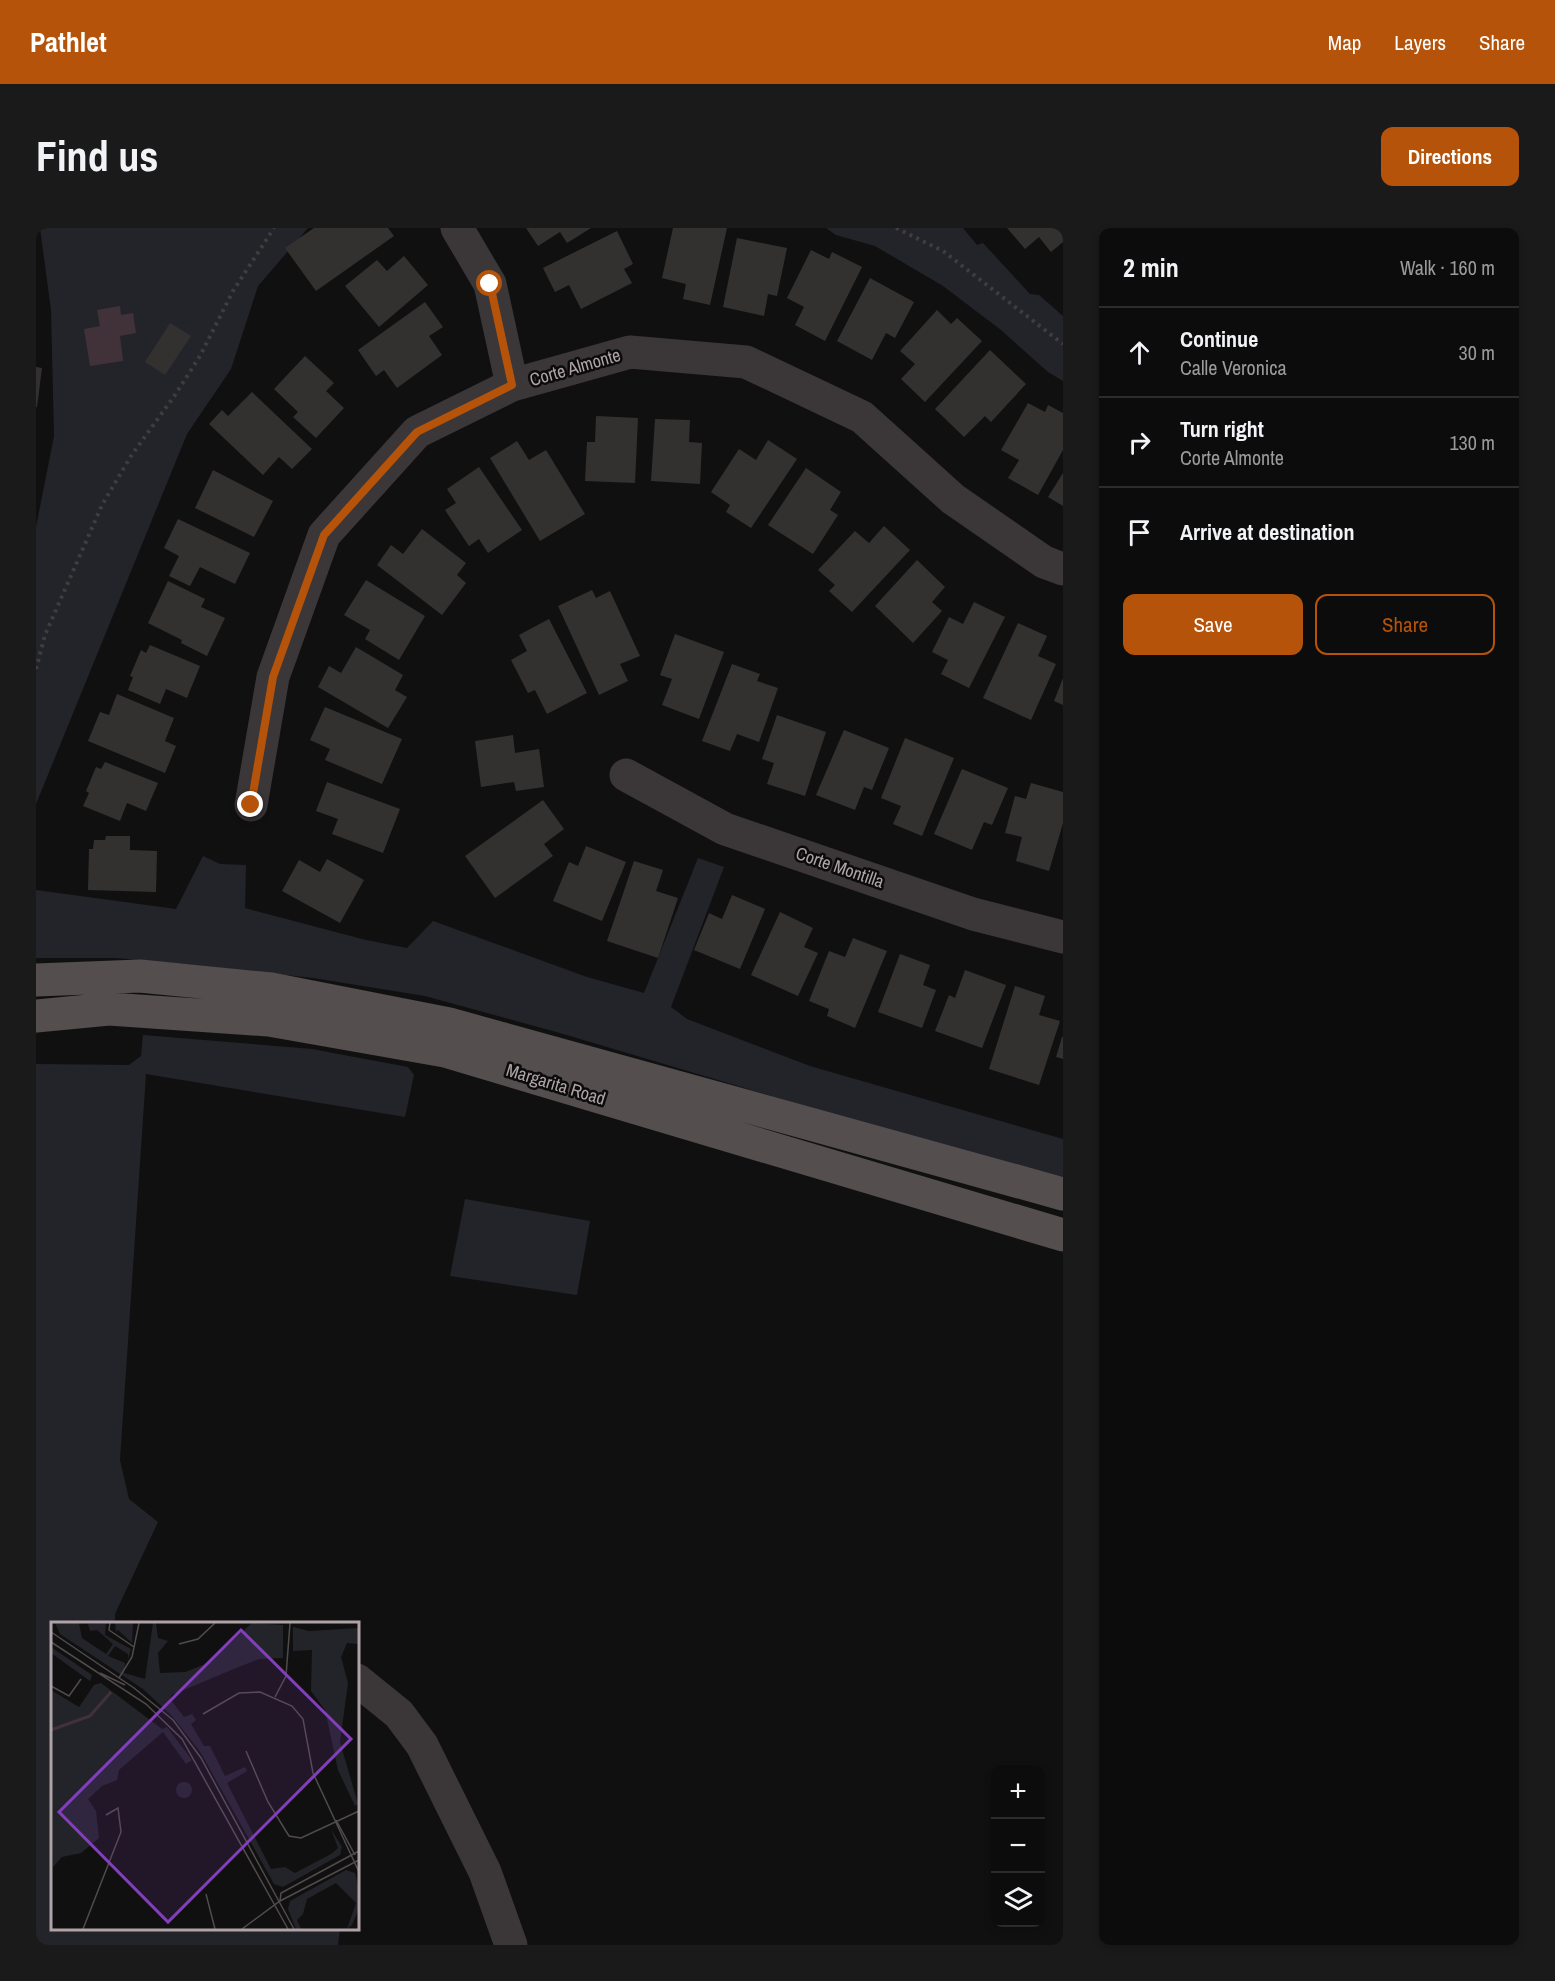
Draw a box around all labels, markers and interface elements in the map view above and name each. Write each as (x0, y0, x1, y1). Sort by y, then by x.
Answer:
text: Pathlet (30, 23, 107, 61)
text: Map (1328, 28, 1361, 57)
text: Layers (1394, 28, 1446, 57)
text: Share (1479, 28, 1525, 57)
button: Directions (1381, 127, 1519, 186)
text: Find us (36, 128, 158, 184)
text: 2 min (1123, 250, 1179, 285)
text: Walk · 160 m (1400, 254, 1495, 281)
route start (476, 270, 502, 296)
text: Continue (1180, 324, 1258, 354)
icon: ahead (1123, 336, 1156, 369)
text: 30 m (1459, 339, 1495, 366)
street label: Corte Almonte (527, 342, 623, 392)
text: Calle Veronica (1180, 354, 1287, 381)
text: Turn right (1180, 414, 1264, 444)
icon: right (1123, 426, 1156, 459)
text: 130 m (1449, 429, 1495, 456)
text: Corte Almonte (1180, 444, 1284, 471)
icon: arrive (1123, 516, 1156, 549)
text: Arrive at destination (1180, 517, 1354, 547)
button: Save (1123, 594, 1303, 655)
button: Share (1315, 594, 1495, 655)
route end (237, 791, 263, 817)
street label: Corte Montilla (792, 840, 888, 894)
street label: Margarita Road (503, 1057, 609, 1111)
inset map (51, 1622, 358, 1930)
map controls (991, 1765, 1045, 1927)
button: + (991, 1765, 1045, 1819)
button: − (991, 1819, 1045, 1873)
button: layers (991, 1873, 1045, 1927)

